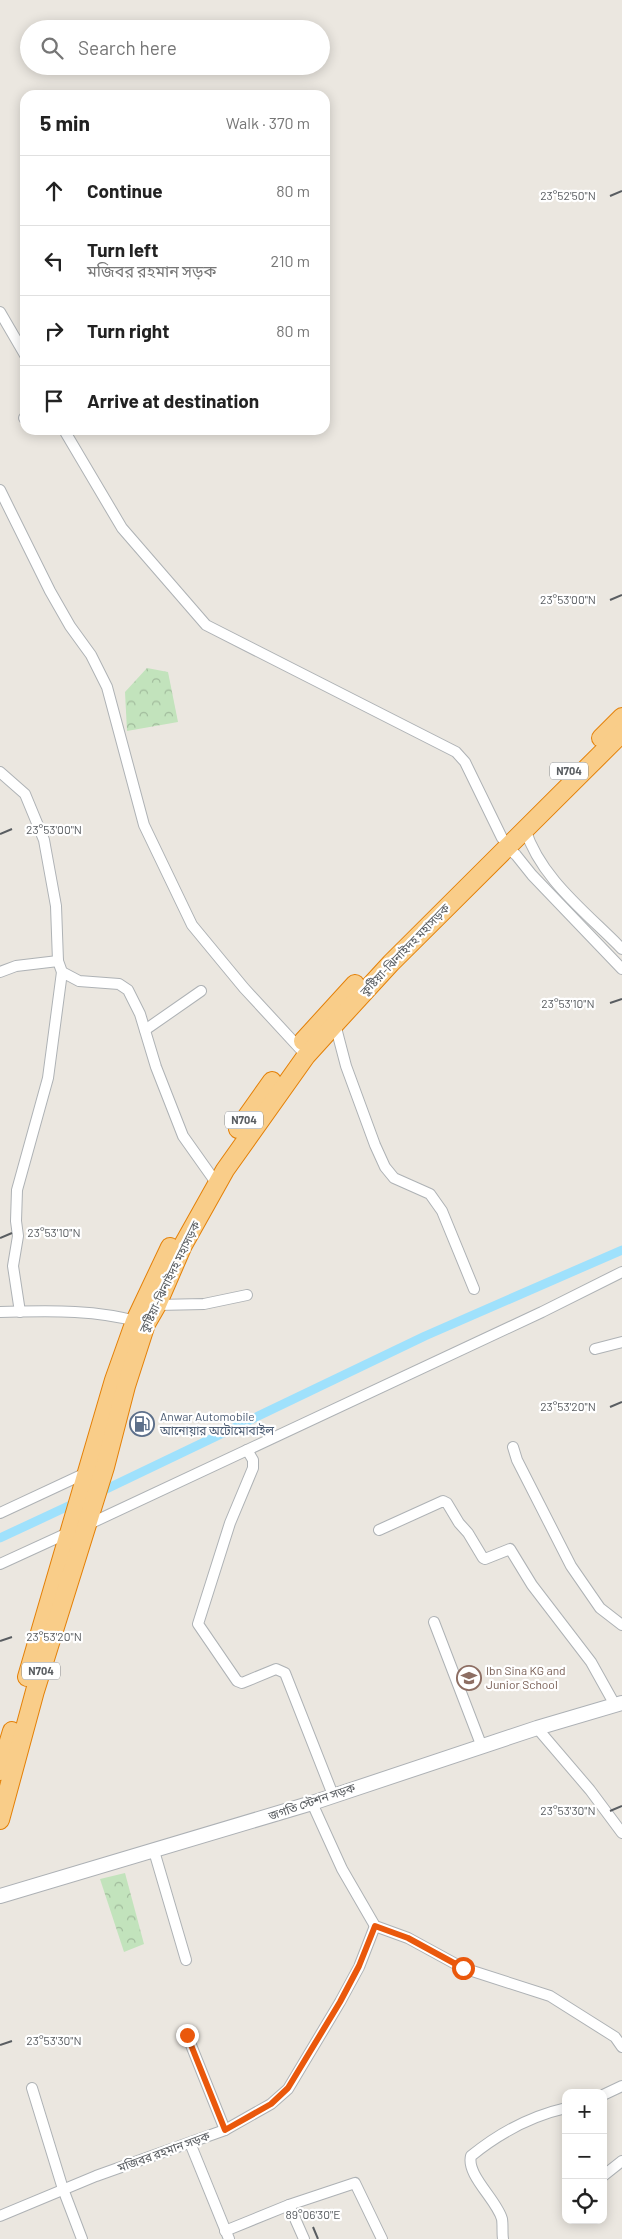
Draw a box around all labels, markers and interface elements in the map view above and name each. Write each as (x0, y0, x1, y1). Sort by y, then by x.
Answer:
search box (20, 20, 330, 75)
icon: search (38, 34, 66, 62)
text: Search here (78, 36, 177, 59)
text: 5 min (40, 110, 90, 135)
text: Walk · 370 m (226, 113, 310, 132)
icon: ahead (40, 177, 68, 205)
text: Continue (87, 179, 163, 202)
text: 80 m (276, 181, 310, 200)
text: 23°52'50"N (540, 188, 596, 202)
text: Turn left (87, 238, 158, 261)
icon: left (40, 247, 68, 275)
text: 210 m (271, 251, 310, 270)
text: মজিবর রহমান সড়ক (87, 261, 216, 280)
icon: right (40, 317, 68, 345)
text: Turn right (87, 319, 169, 342)
text: 80 m (276, 321, 310, 340)
icon: arrive (40, 387, 68, 415)
text: Arrive at destination (87, 389, 259, 412)
text: 23°53'00"N (540, 592, 596, 606)
road number: N704 (550, 762, 588, 779)
text: 23°53'00"N (26, 822, 82, 836)
street label: কুষ্টিয়া-ঝিনাইদহ মহাসড়ক (356, 900, 453, 1000)
text: 23°53'10"N (541, 996, 595, 1010)
road number: N704 (225, 1112, 263, 1128)
street label: কুষ্টিয়া-ঝিনাইদহ মহাসড়ক (136, 1218, 204, 1336)
text: 23°53'10"N (27, 1225, 81, 1239)
text: 23°53'20"N (540, 1399, 596, 1413)
place label: Anwar Automobile আনোয়ার অটোমোবাইল (159, 1409, 274, 1437)
fuel station icon: Anwar Automobile আনোয়ার অটোমোবাইল (129, 1411, 155, 1437)
text: 23°53'20"N (26, 1629, 82, 1643)
road number: N704 (22, 1662, 60, 1680)
place label: Ibn Sina KG and Junior School (486, 1663, 566, 1691)
school or university icon: Ibn Sina KG and Junior School (456, 1665, 482, 1691)
street label: জগতি স্টেশন সড়ক (266, 1780, 358, 1824)
text: 23°53'30"N (540, 1803, 596, 1817)
route start (452, 1957, 475, 1980)
route end (176, 2024, 199, 2047)
text: 23°53'30"N (26, 2033, 82, 2047)
map controls (562, 2089, 607, 2224)
button: + (562, 2089, 607, 2134)
street label: মজিবর রহমান সড়ক (115, 2128, 212, 2176)
button: − (562, 2134, 607, 2179)
button: locate (562, 2179, 607, 2224)
text: 89°06'30"E (286, 2207, 341, 2221)

